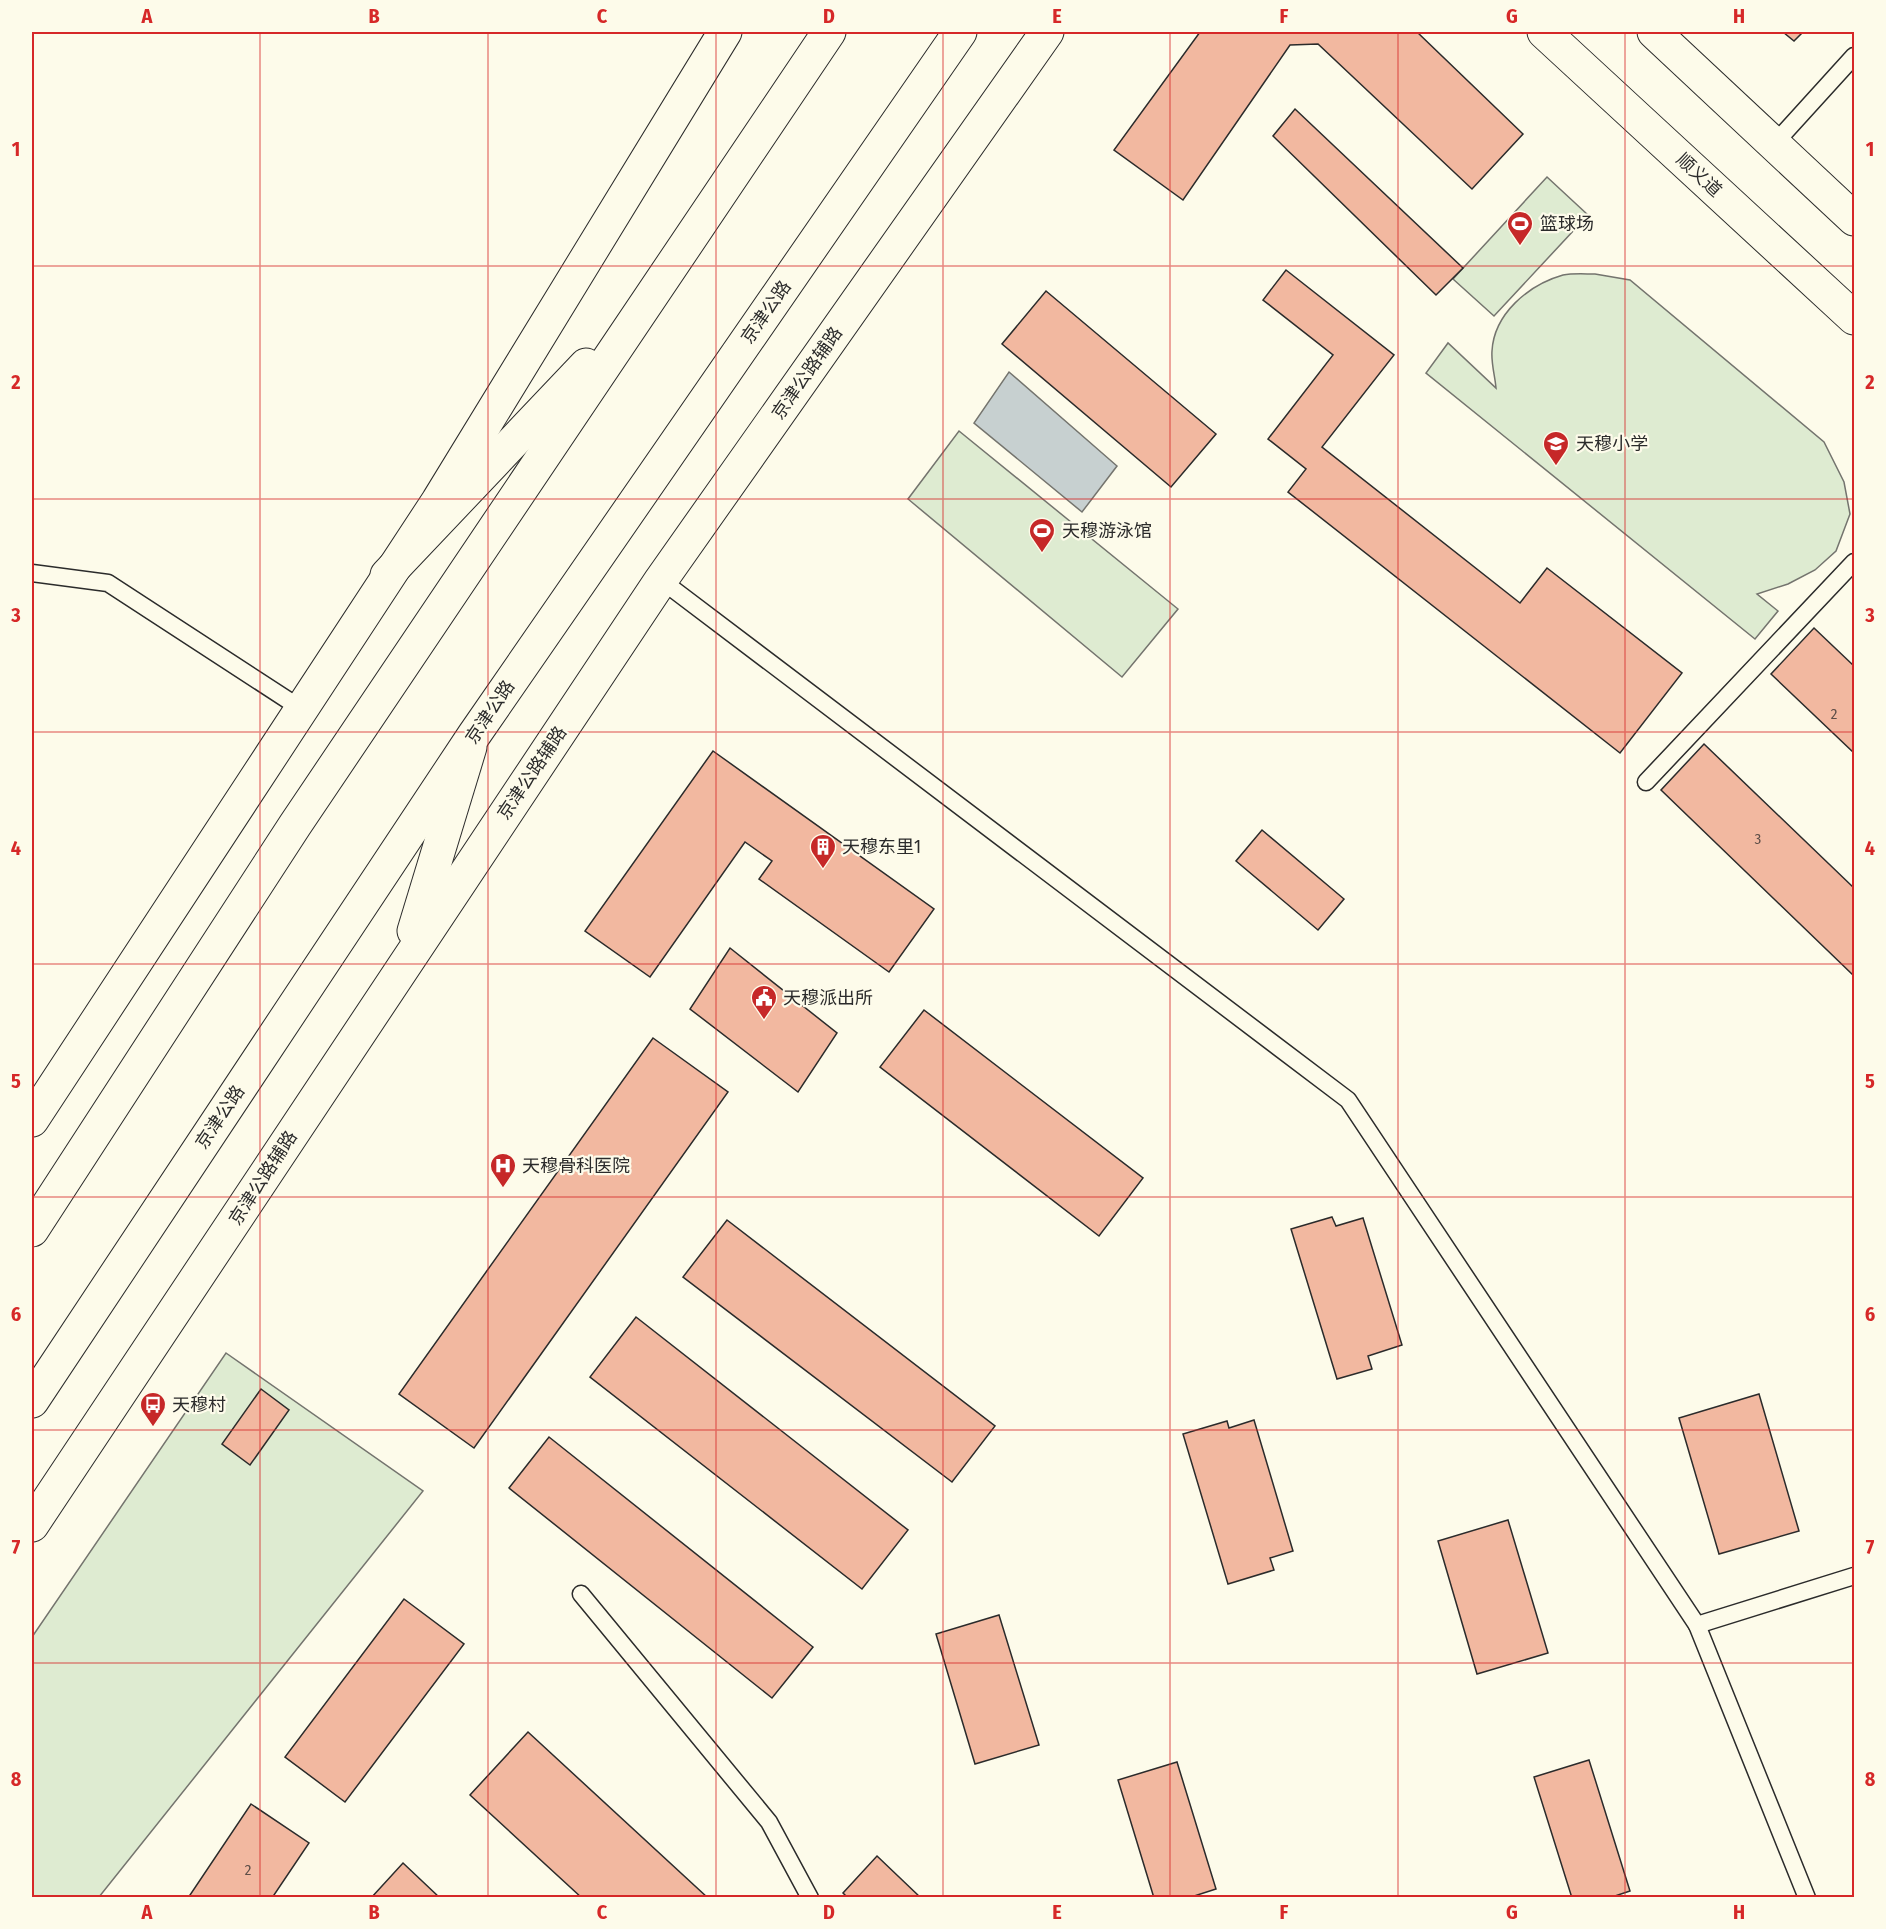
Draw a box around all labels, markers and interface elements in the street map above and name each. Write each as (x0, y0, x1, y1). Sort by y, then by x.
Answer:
text: A (141, 4, 154, 28)
text: B (368, 4, 380, 28)
text: C (597, 4, 608, 28)
text: D (823, 4, 835, 28)
text: E (1052, 4, 1062, 28)
text: F (1280, 4, 1289, 28)
text: G (1506, 4, 1518, 28)
text: H (1733, 4, 1745, 28)
text: 1 (12, 137, 20, 161)
text: 1 (1866, 137, 1874, 161)
street label: 顺义道 (1672, 149, 1726, 201)
sports icon: 篮球场 (1505, 209, 1535, 247)
place label: 篮球场 (1540, 213, 1594, 235)
street label: 京津公路 (736, 276, 796, 348)
street label: 京津公路辅路 (767, 322, 847, 424)
text: 2 (10, 370, 21, 394)
text: 2 (1864, 370, 1875, 394)
school or university icon: 天穆小学 (1541, 429, 1571, 467)
place label: 天穆小学 (1576, 433, 1648, 455)
sports icon: 天穆游泳馆 (1027, 516, 1057, 554)
place label: 天穆游泳馆 (1062, 520, 1152, 542)
text: 3 (10, 603, 21, 627)
text: 3 (1864, 603, 1875, 627)
street label: 京津公路 (461, 676, 519, 748)
house number: 2 (1831, 705, 1838, 723)
street label: 京津公路辅路 (493, 722, 571, 824)
house number: 3 (1755, 830, 1762, 848)
building icon: 天穆东里1 (808, 832, 838, 870)
text: 4 (11, 836, 21, 860)
place label: 天穆东里1 (842, 836, 921, 858)
text: 4 (1865, 836, 1875, 860)
public building icon: 天穆派出所 (749, 983, 779, 1021)
place label: 天穆派出所 (783, 987, 873, 1009)
text: 5 (11, 1069, 21, 1093)
text: 5 (1865, 1069, 1875, 1093)
street label: 京津公路 (191, 1081, 249, 1153)
street label: 京津公路辅路 (224, 1127, 302, 1229)
hospital icon: 天穆骨科医院 (488, 1151, 518, 1189)
place label: 天穆骨科医院 (522, 1155, 630, 1177)
text: 6 (11, 1302, 21, 1326)
text: 6 (1865, 1302, 1875, 1326)
bus stop icon: 天穆村 (138, 1390, 168, 1428)
place label: 天穆村 (172, 1394, 226, 1416)
text: 7 (12, 1535, 21, 1559)
text: 7 (1866, 1535, 1875, 1559)
text: 8 (11, 1767, 22, 1791)
text: 8 (1865, 1767, 1876, 1791)
house number: 2 (245, 1861, 252, 1879)
text: A (141, 1900, 154, 1924)
text: B (368, 1900, 380, 1924)
text: C (597, 1900, 608, 1924)
text: D (823, 1900, 835, 1924)
text: E (1052, 1900, 1062, 1924)
text: F (1280, 1900, 1289, 1924)
text: G (1506, 1900, 1518, 1924)
text: H (1733, 1900, 1745, 1924)

